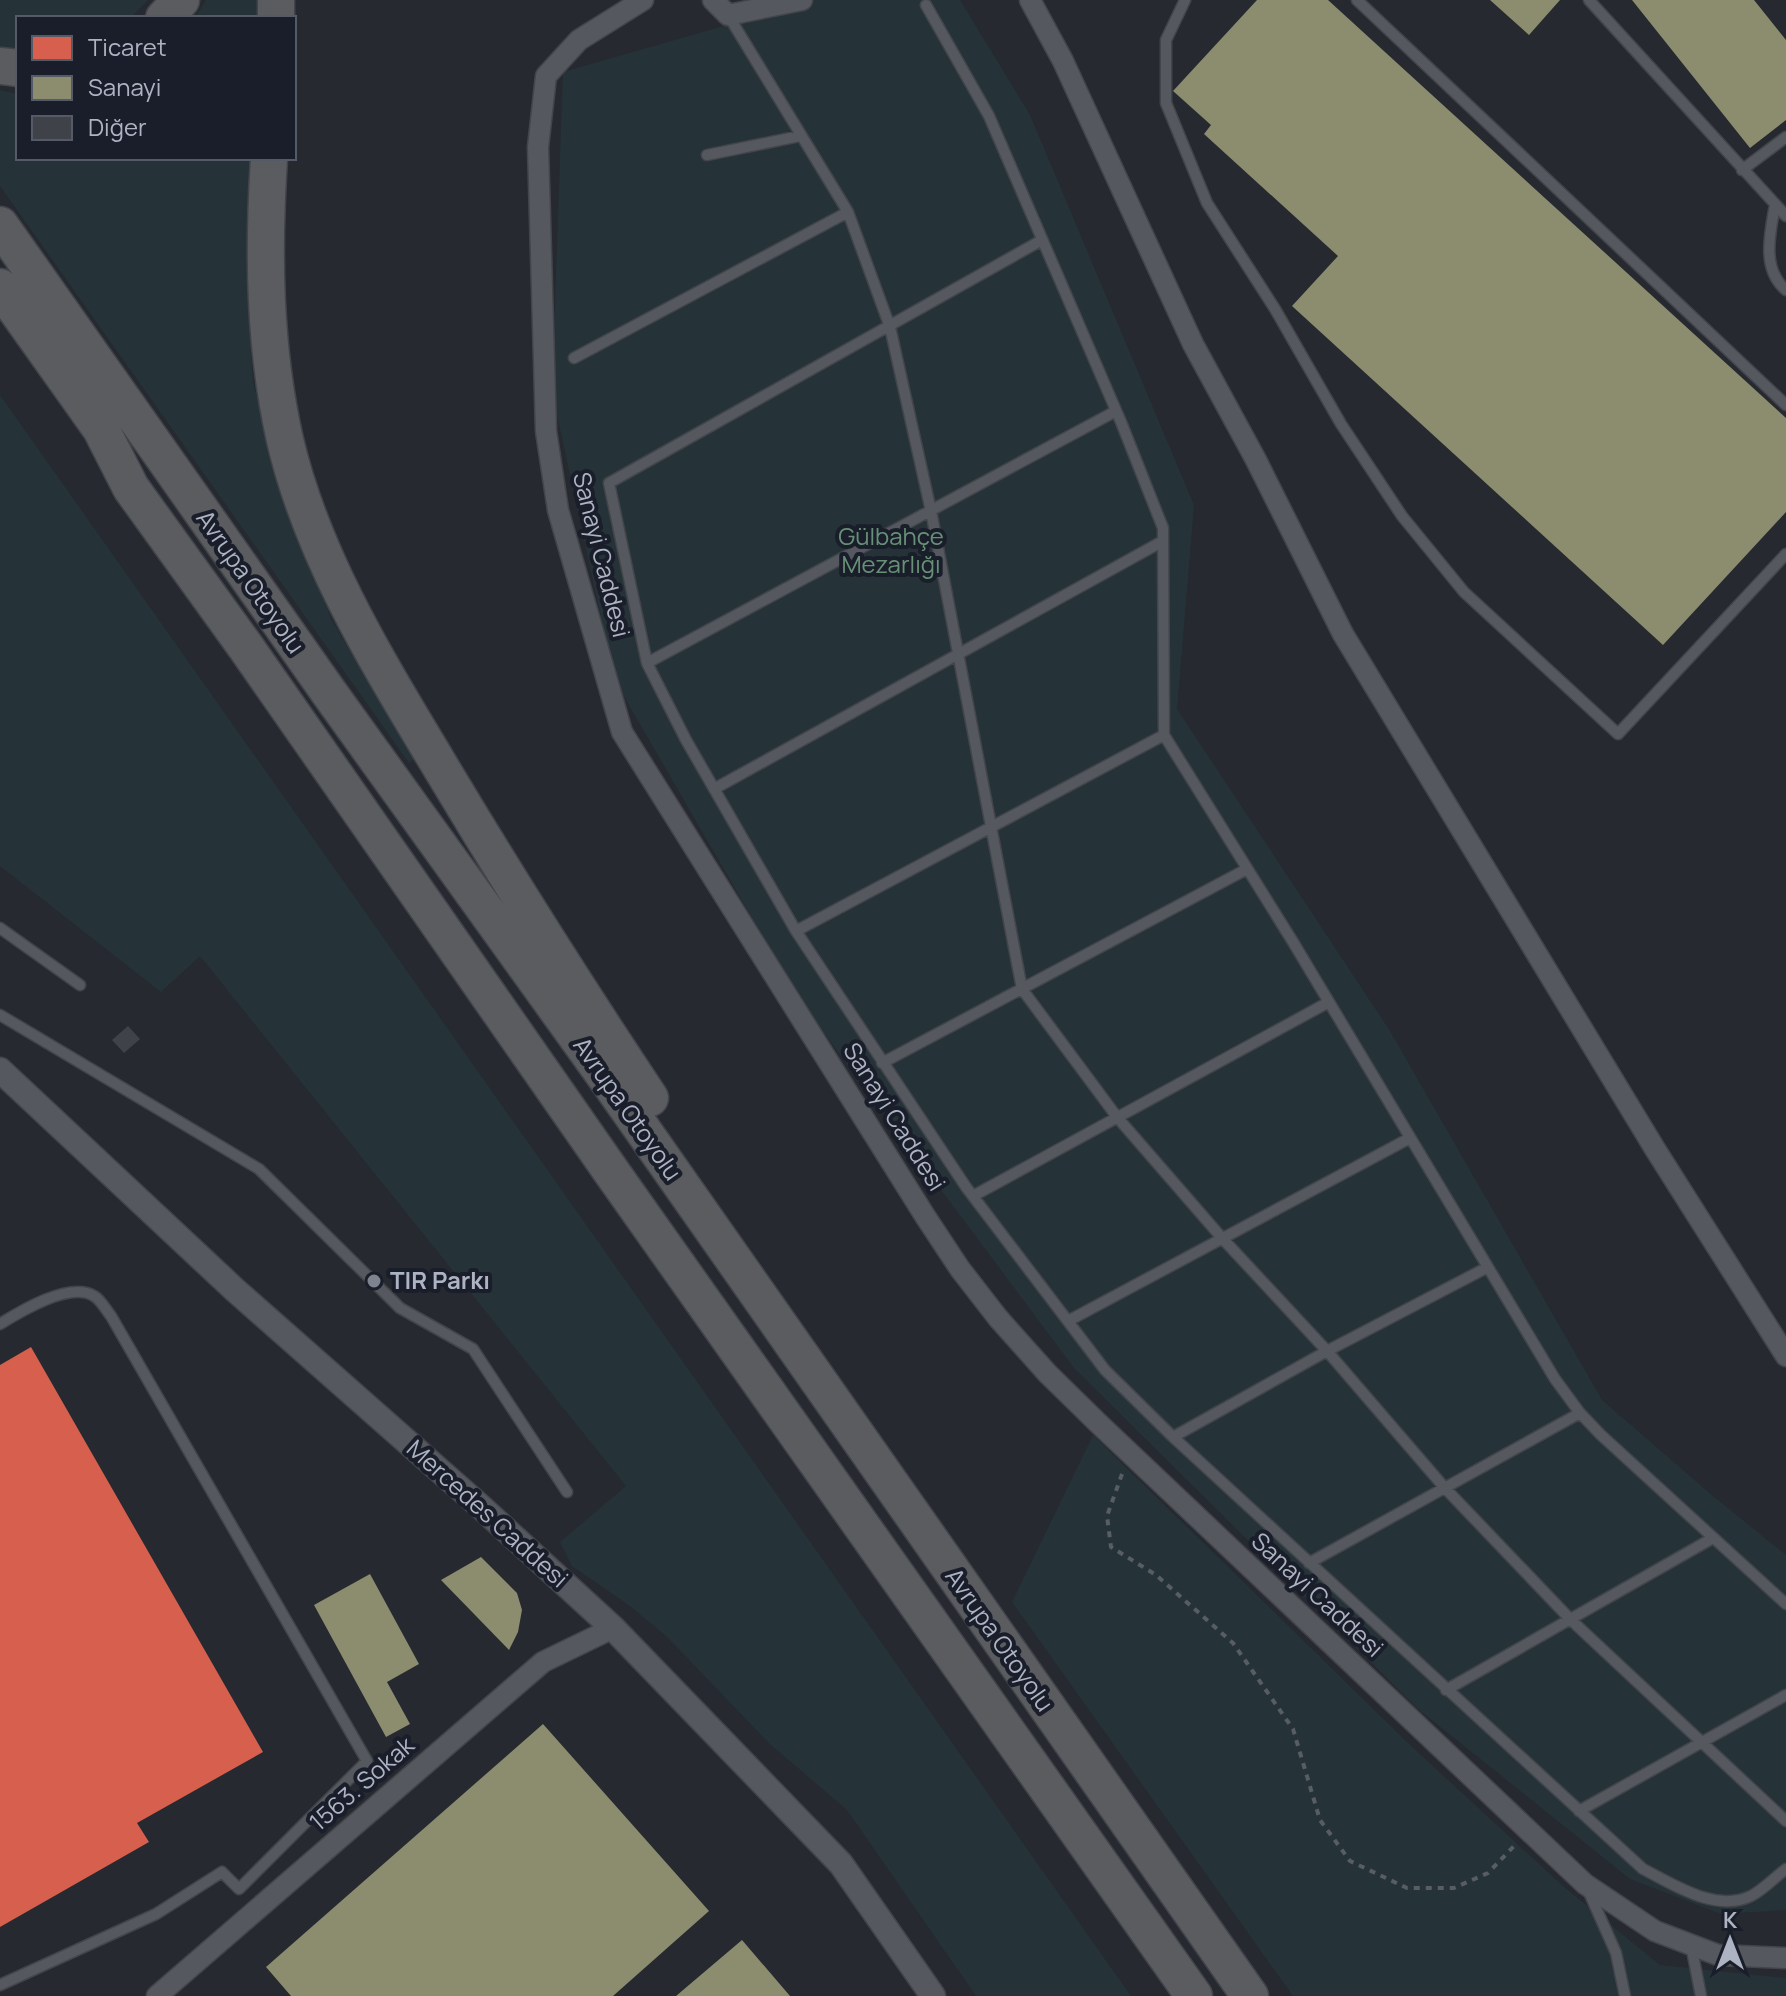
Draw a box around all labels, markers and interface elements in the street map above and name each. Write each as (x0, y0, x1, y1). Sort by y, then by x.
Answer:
legend (16, 16, 296, 160)
text: Ticaret (88, 30, 167, 63)
text: Sanayi (88, 70, 161, 103)
text: Diğer (88, 110, 147, 143)
street label: Sanayi Caddesi (566, 469, 639, 641)
street label: Avrupa Otoyolu (189, 503, 313, 659)
park label: Gülbahçe Mezarlığı (838, 519, 944, 580)
street label: Avrupa Otoyolu (566, 1030, 690, 1186)
street label: Sanayi Caddesi (836, 1036, 954, 1197)
place label: TIR Parkı (390, 1263, 490, 1296)
marker: TIR Parkı (365, 1272, 383, 1290)
street label: Mercedes Caddesi (400, 1432, 576, 1594)
street label: Sanayi Caddesi (1245, 1524, 1391, 1664)
street label: Avrupa Otoyolu (938, 1561, 1062, 1717)
street label: 1563. Sokak (302, 1728, 421, 1837)
north arrow (1690, 1900, 1770, 1980)
text: K (1723, 1905, 1738, 1935)

